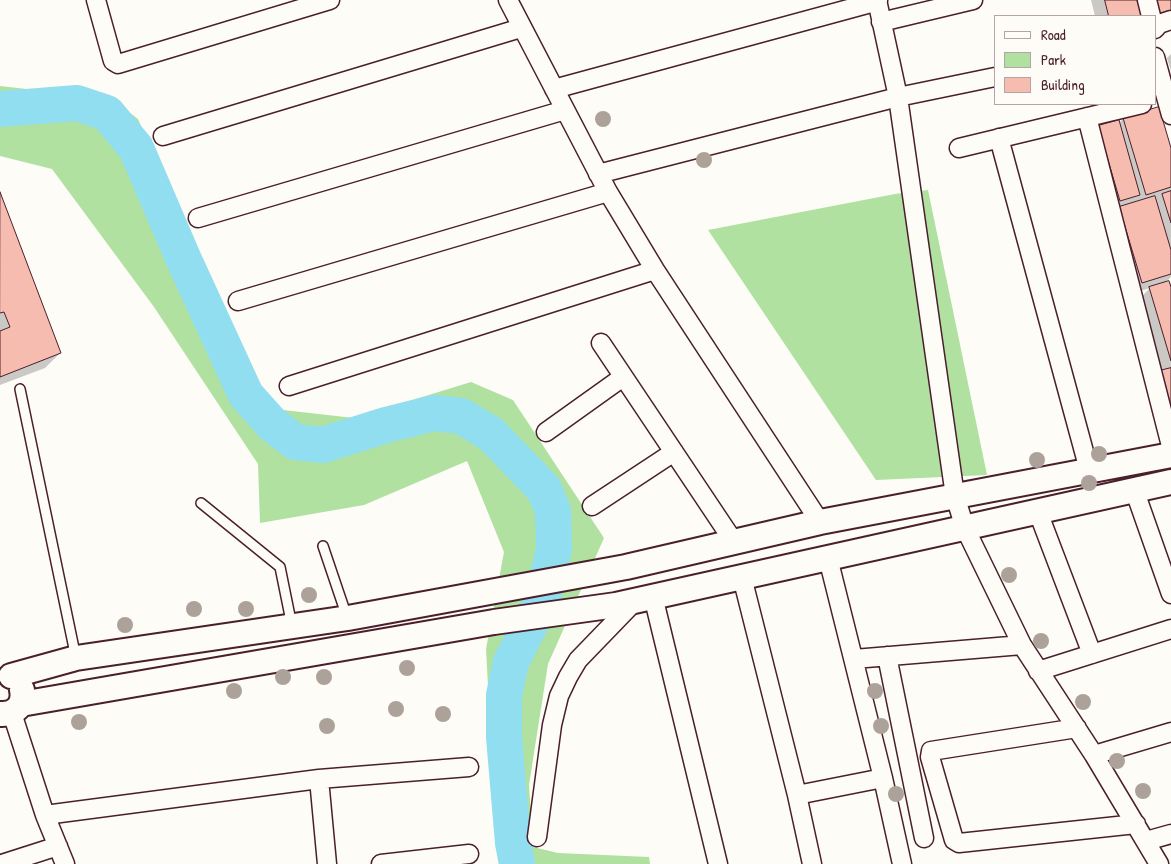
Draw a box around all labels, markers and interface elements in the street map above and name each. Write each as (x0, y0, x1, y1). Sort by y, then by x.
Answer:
legend (994, 15, 1156, 105)
text: Road (1041, 24, 1066, 45)
text: Park (1041, 49, 1066, 70)
text: Building (1041, 74, 1085, 95)

